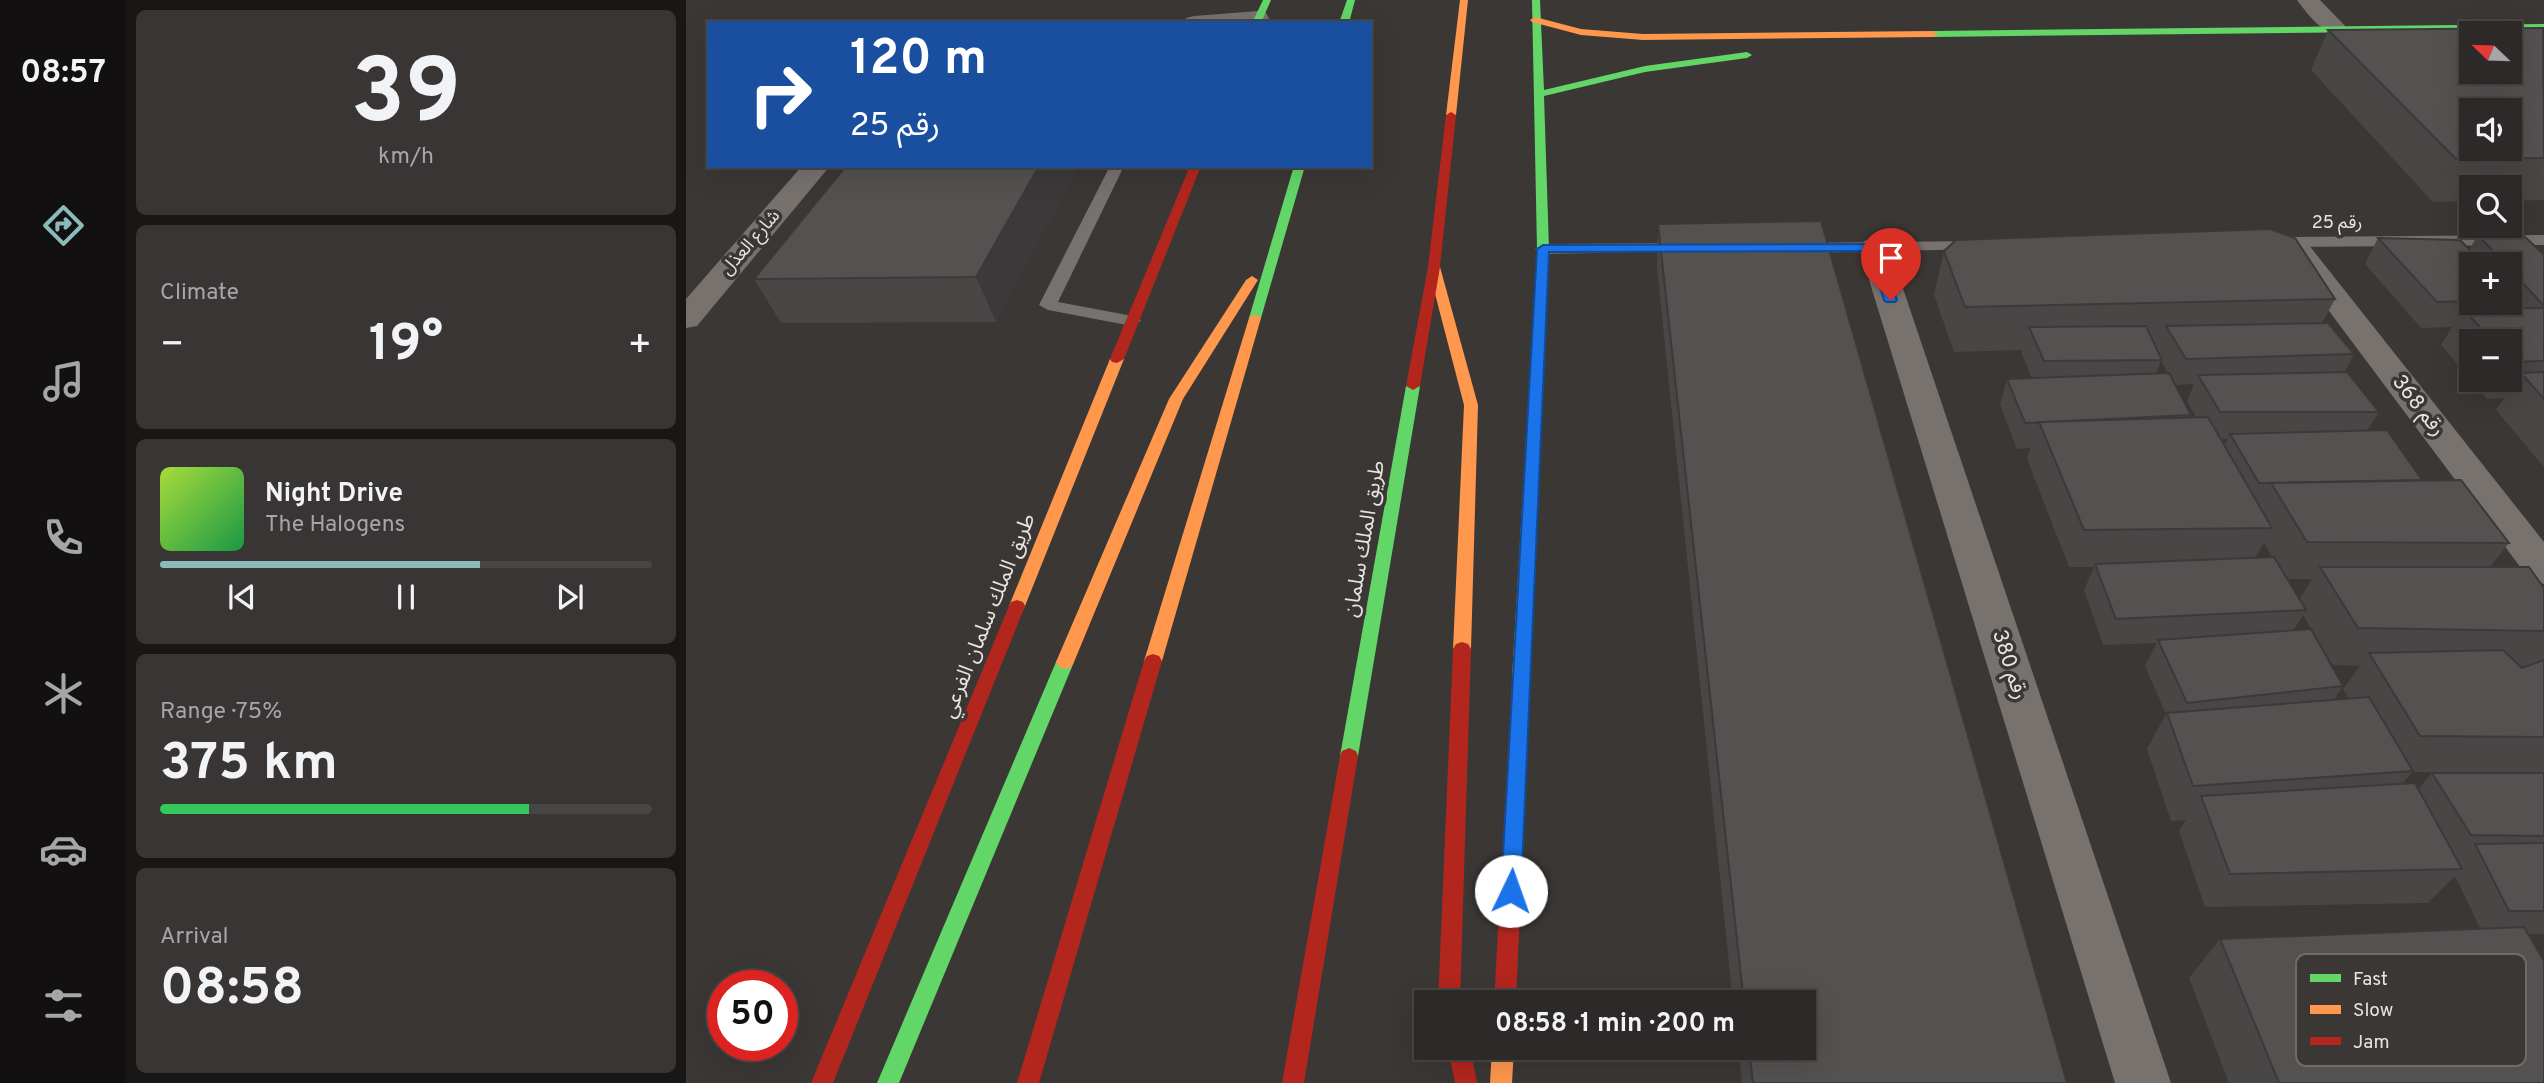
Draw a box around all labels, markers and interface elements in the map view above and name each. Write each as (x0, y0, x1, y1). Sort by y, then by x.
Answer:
north arrow (2459, 21, 2522, 84)
map controls (2459, 21, 2522, 392)
text: 120 m (850, 30, 987, 92)
text: 39 (351, 40, 461, 155)
icon: right (735, 49, 826, 140)
text: 08:57 (20, 54, 106, 94)
button: sound (2459, 98, 2522, 161)
text: رقم 25 (850, 107, 940, 147)
text: km/h (378, 143, 434, 172)
button: search (2459, 175, 2522, 238)
icon: directions (39, 201, 88, 250)
street label: شارع العذل (716, 205, 787, 281)
street label: رقم 25 (2312, 212, 2362, 235)
pin (1861, 228, 1921, 300)
icon: arrive (1872, 239, 1910, 277)
button: + (2459, 252, 2522, 315)
text: Climate (160, 279, 239, 308)
text: 19° (369, 313, 443, 379)
text: − (160, 322, 185, 371)
text: + (627, 322, 652, 371)
button: − (2459, 329, 2522, 392)
icon: music (39, 357, 88, 406)
street label: رقم 368 (2385, 370, 2451, 442)
street label: طريق الملك سلمان (1338, 459, 1392, 619)
text: Night Drive (265, 478, 403, 511)
street label: طريق الملك سلمان الفرعي (936, 510, 1043, 723)
text: The Halogens (265, 511, 405, 540)
icon: phone (39, 513, 88, 562)
icon: previous (223, 578, 261, 616)
icon: pause (387, 578, 425, 616)
icon: next (551, 578, 589, 616)
street label: رقم 380 (1985, 627, 2033, 703)
icon: climate (39, 669, 88, 718)
text: Range · 75% (160, 698, 282, 727)
text: 375 km (160, 732, 338, 798)
icon: car (39, 825, 88, 874)
position arrow (1474, 854, 1548, 928)
text: Arrival (160, 923, 229, 952)
legend (2296, 954, 2526, 1066)
text: 08:58 (160, 957, 304, 1023)
text: Fast (2353, 968, 2388, 992)
speed limit sign: 50 (707, 970, 798, 1061)
icon: filters (39, 981, 88, 1030)
text: Slow (2353, 999, 2393, 1023)
text: 08:58 · 1 min · 200 m (1495, 1008, 1735, 1041)
text: Jam (2353, 1031, 2390, 1055)

